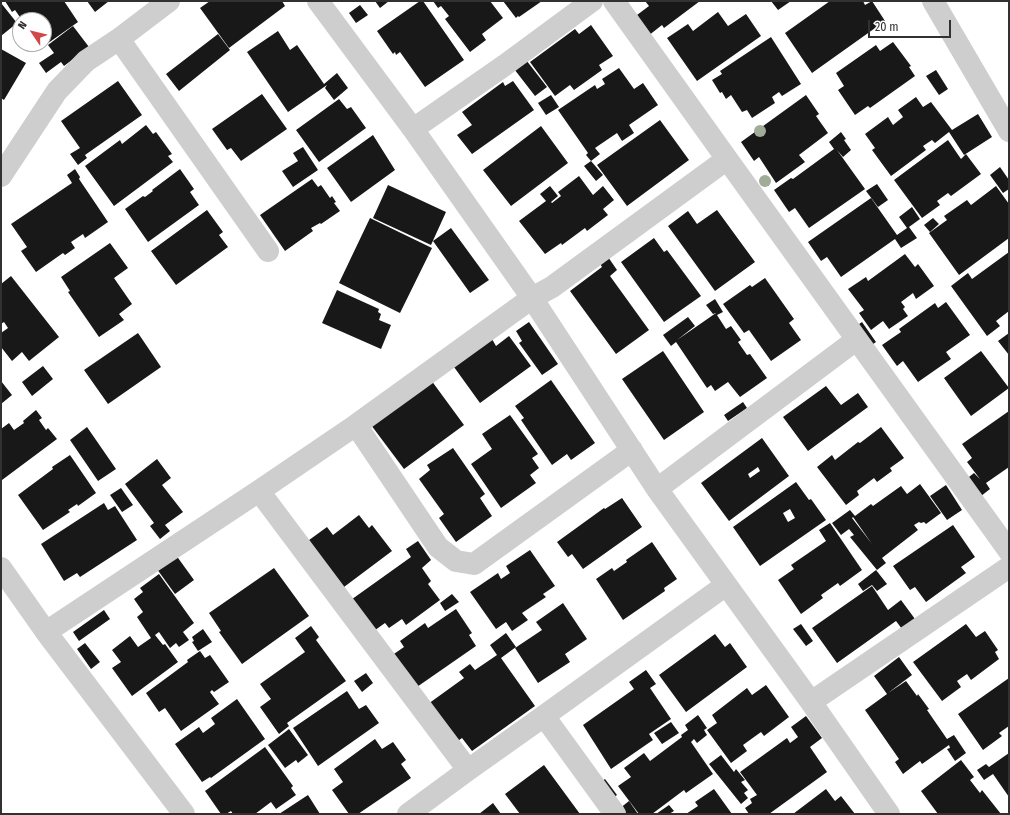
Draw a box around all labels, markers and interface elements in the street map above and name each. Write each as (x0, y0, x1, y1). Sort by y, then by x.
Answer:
north arrow (12, 12, 52, 52)
scale bar (870, 12, 953, 38)
text: N (15, 19, 30, 32)
text: 20 m (875, 20, 899, 34)

